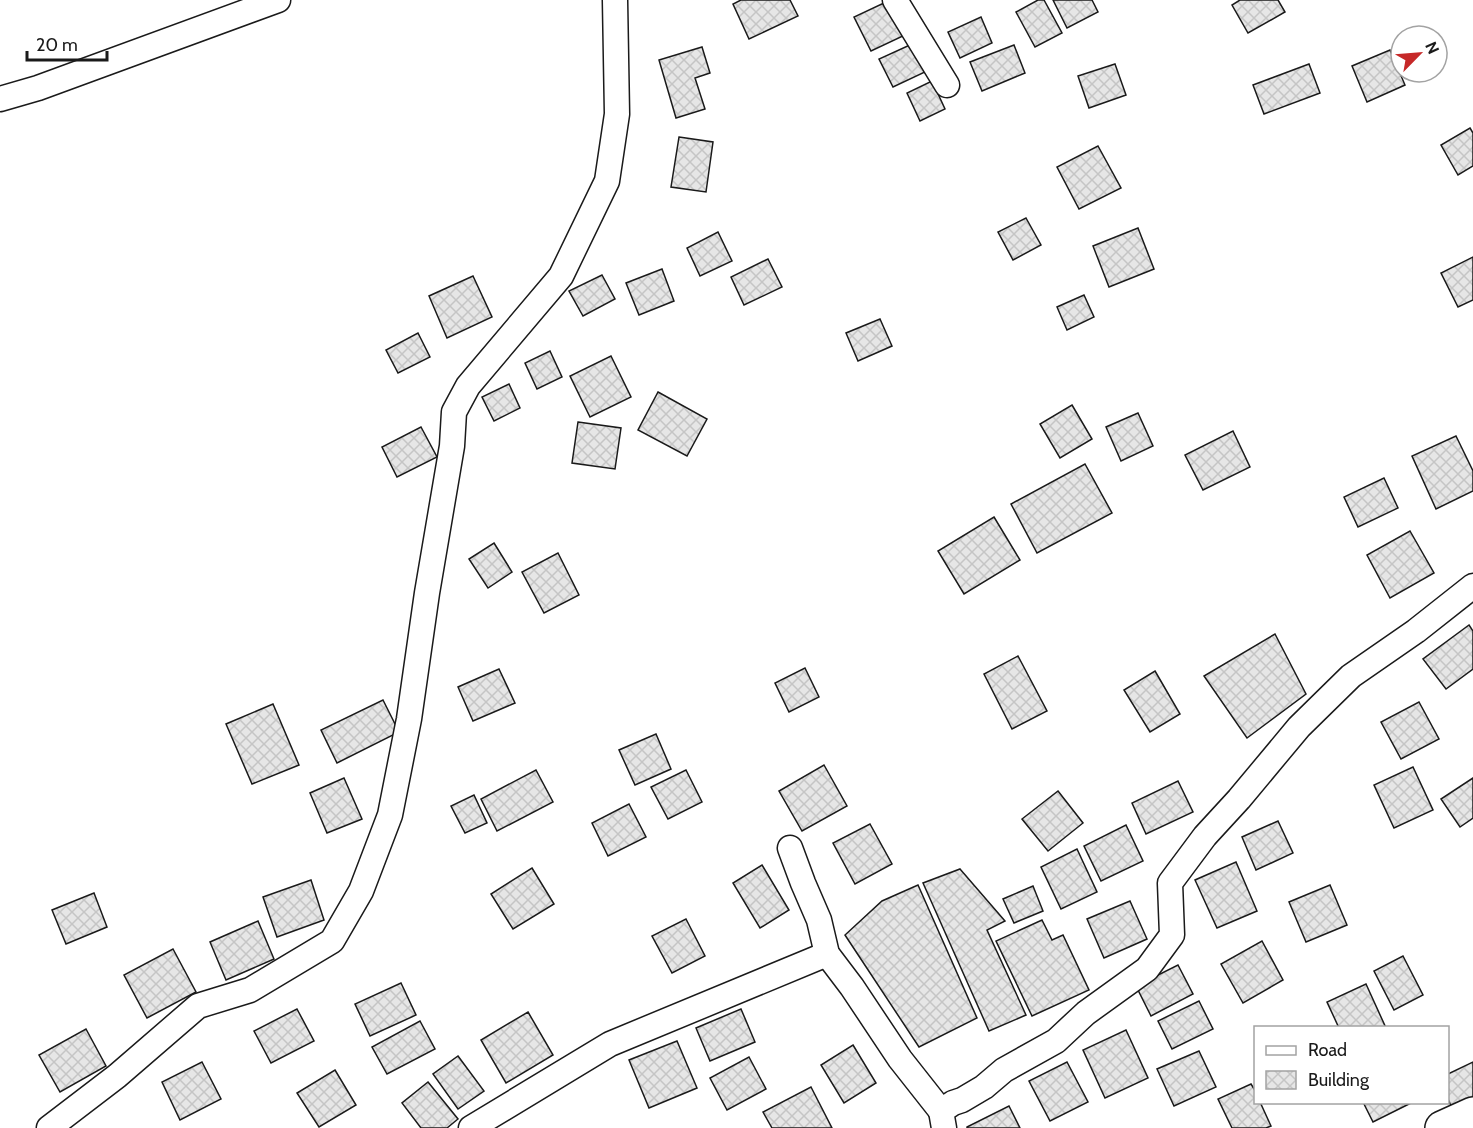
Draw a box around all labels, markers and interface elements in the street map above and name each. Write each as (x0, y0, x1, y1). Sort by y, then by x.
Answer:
scale bar (27, 24, 106, 62)
north arrow (1389, 24, 1449, 84)
text: 20 m (36, 34, 78, 56)
text: N (1421, 39, 1443, 57)
legend (1254, 1026, 1449, 1104)
text: Road (1308, 1039, 1347, 1061)
text: Building (1308, 1069, 1370, 1091)

